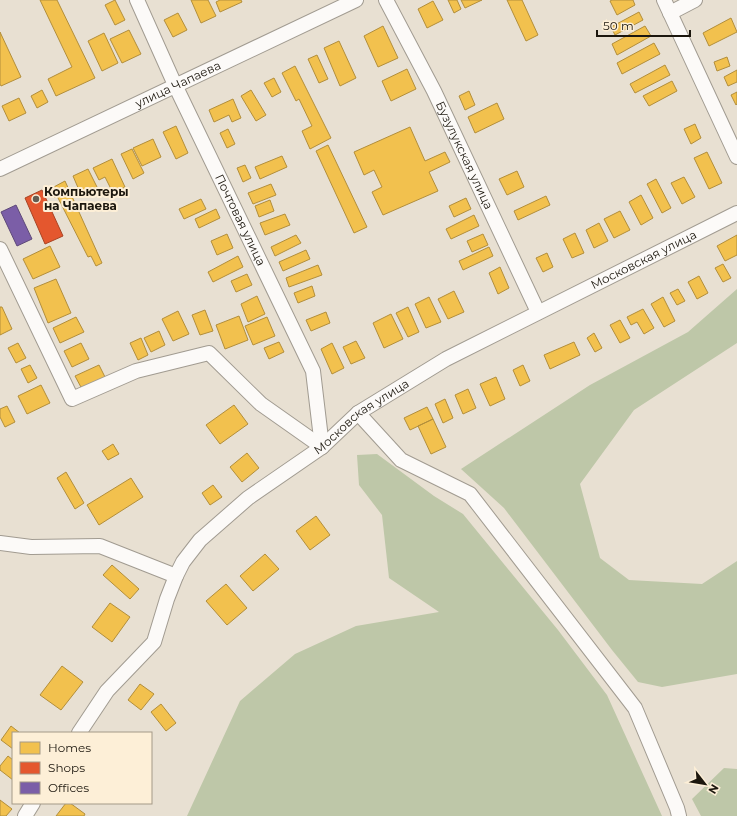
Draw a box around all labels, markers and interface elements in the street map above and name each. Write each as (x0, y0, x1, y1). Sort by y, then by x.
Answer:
scale bar (597, 12, 690, 38)
text: 50 m (603, 18, 634, 33)
street label: улица Чапаева (132, 57, 223, 111)
street label: Бузулукская улица (433, 99, 497, 212)
street label: Почтовая улица (212, 171, 269, 268)
place label: Компьютеры на Чапаева (44, 184, 129, 213)
marker: Компьютеры на Чапаева (31, 194, 41, 204)
street label: Московская улица (588, 227, 699, 292)
street label: Московская улица (311, 376, 412, 457)
legend (12, 732, 152, 804)
text: Homes (48, 740, 91, 755)
text: Shops (48, 760, 85, 775)
north arrow (685, 764, 725, 804)
text: Offices (48, 780, 89, 795)
text: N (705, 782, 722, 797)

